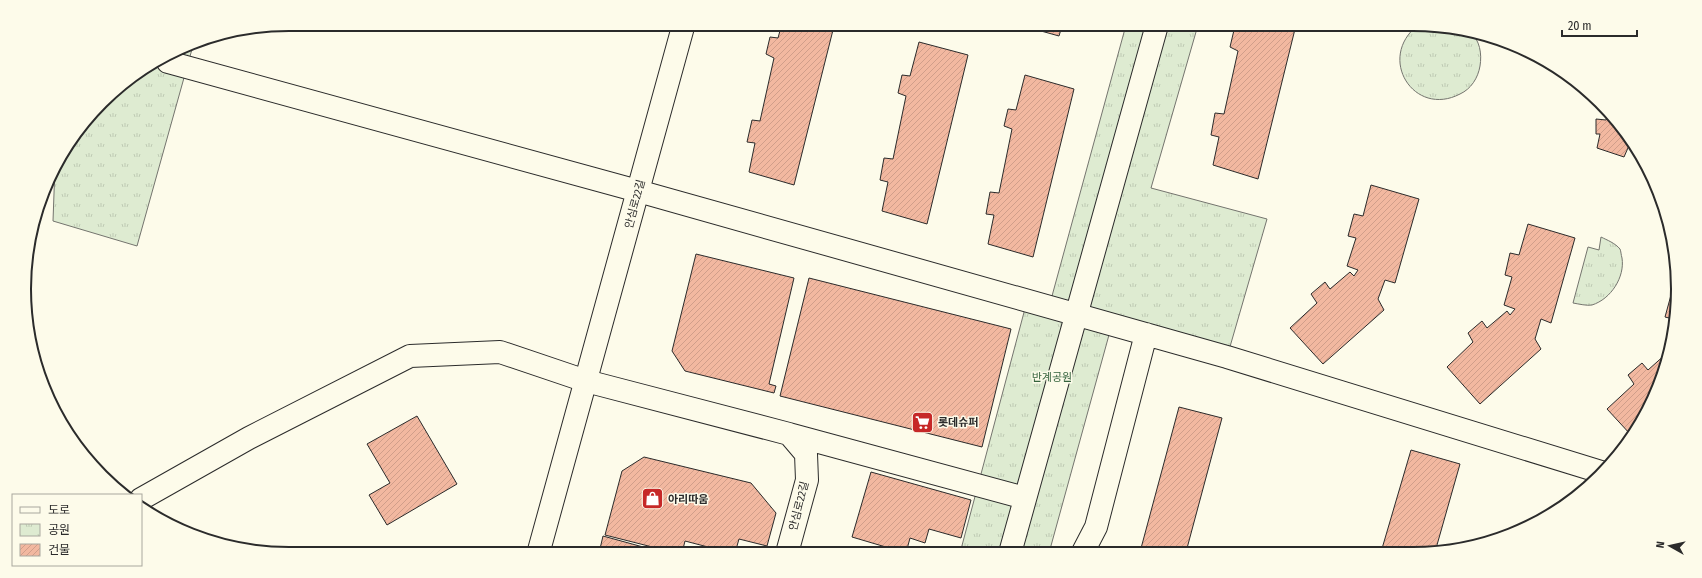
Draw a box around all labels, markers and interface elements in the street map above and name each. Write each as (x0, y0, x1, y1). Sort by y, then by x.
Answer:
scale bar (1562, 12, 1637, 38)
text: 20 m (1568, 19, 1592, 33)
street label: 안심로22길 (622, 178, 648, 230)
park label: 반계공원 (1032, 371, 1072, 384)
supermarket icon: 롯데슈퍼 (909, 409, 935, 435)
place label: 롯데슈퍼 (938, 416, 978, 429)
street label: 안심로22길 (787, 480, 811, 532)
shop icon: 아리따움 (639, 486, 665, 512)
place label: 아리따움 (668, 493, 708, 506)
legend (12, 494, 142, 566)
text: 도로 (48, 503, 70, 517)
text: 공원 (48, 523, 70, 537)
north arrow (1650, 526, 1690, 566)
text: N (1654, 541, 1667, 549)
text: 건물 (48, 543, 70, 557)

